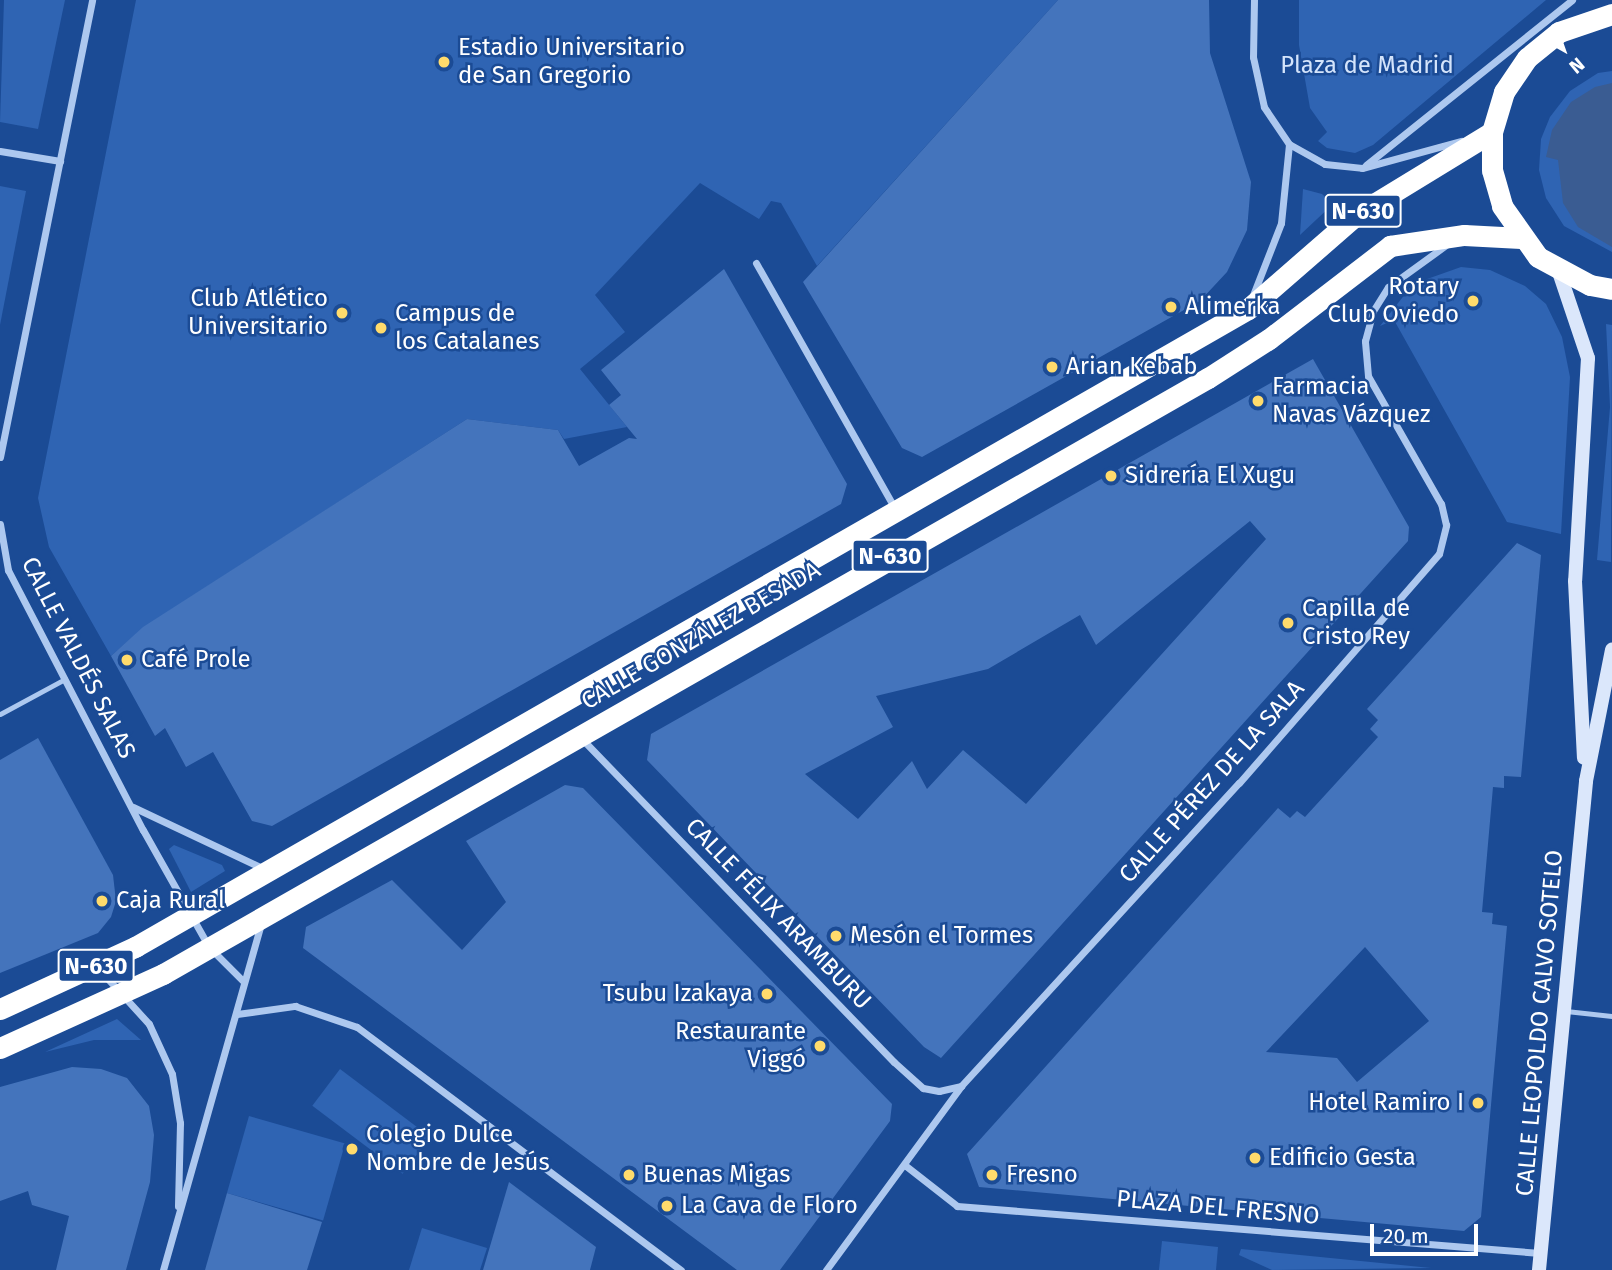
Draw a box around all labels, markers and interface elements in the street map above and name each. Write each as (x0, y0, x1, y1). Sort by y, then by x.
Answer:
north arrow (1528, 14, 1598, 84)
place label: Estadio Universitario de San Gregorio (458, 34, 685, 90)
park label: Plaza de Madrid (1280, 52, 1454, 80)
text: N (1565, 53, 1589, 78)
marker: Estadio Universitario de San Gregorio (436, 54, 452, 70)
road number: N-630 (1324, 192, 1402, 230)
place label: Rotary Club Oviedo (1328, 273, 1459, 329)
place label: Club Atlético Universitario (188, 285, 328, 341)
place label: Alimerka (1185, 293, 1280, 321)
marker: Rotary Club Oviedo (1465, 293, 1481, 309)
marker: Alimerka (1163, 299, 1179, 315)
place label: Campus de los Catalanes (395, 300, 539, 356)
marker: Club Atlético Universitario (334, 305, 350, 321)
marker: Campus de los Catalanes (373, 320, 389, 336)
place label: Arian Kebab (1066, 353, 1197, 381)
marker: Arian Kebab (1044, 359, 1060, 375)
place label: Farmacia Navas Vázquez (1272, 373, 1430, 429)
marker: Farmacia Navas Vázquez (1250, 393, 1266, 409)
place label: Sidrería El Xugu (1125, 462, 1295, 490)
marker: Sidrería El Xugu (1103, 468, 1119, 484)
road number: N-630 (852, 536, 928, 576)
street label: CALLE VALDÉS SALAS (15, 553, 141, 763)
street label: CALLE GONZÁLEZ BESADA (576, 556, 826, 716)
place label: Capilla de Cristo Rey (1302, 595, 1410, 651)
marker: Capilla de Cristo Rey (1280, 615, 1296, 631)
place label: Café Prole (141, 646, 251, 674)
marker: Café Prole (119, 652, 135, 668)
street label: CALLE PÉREZ DE LA SALA (1114, 675, 1310, 889)
street label: CALLE FÉLIX ARAMBURU (679, 812, 877, 1016)
street label: CALLE LEOPOLDO CALVO SOTELO (1511, 849, 1569, 1197)
place label: Caja Rural (116, 887, 225, 915)
marker: Caja Rural (94, 893, 110, 909)
place label: Mesón el Tormes (850, 922, 1033, 950)
marker: Mesón el Tormes (828, 928, 844, 944)
road number: N-630 (57, 946, 134, 986)
place label: Tsubu Izakaya (603, 980, 753, 1008)
marker: Tsubu Izakaya (759, 986, 775, 1002)
place label: Restaurante Viggó (675, 1018, 806, 1074)
marker: Restaurante Viggó (812, 1038, 828, 1054)
place label: Hotel Ramiro I (1308, 1089, 1464, 1117)
marker: Hotel Ramiro I (1470, 1095, 1486, 1111)
place label: Colegio Dulce Nombre de Jesús (366, 1121, 550, 1177)
marker: Colegio Dulce Nombre de Jesús (344, 1141, 360, 1157)
place label: Edificio Gesta (1269, 1144, 1416, 1172)
marker: Edificio Gesta (1247, 1150, 1263, 1166)
place label: Buenas Migas (643, 1161, 791, 1189)
place label: Fresno (1006, 1161, 1078, 1189)
marker: Buenas Migas (621, 1167, 637, 1183)
marker: Fresno (984, 1167, 1000, 1183)
street label: PLAZA DEL FRESNO (1115, 1185, 1321, 1231)
place label: La Cava de Floro (681, 1192, 858, 1220)
marker: La Cava de Floro (659, 1198, 675, 1214)
scale bar (1374, 1210, 1482, 1254)
text: 20 m (1383, 1223, 1429, 1249)

